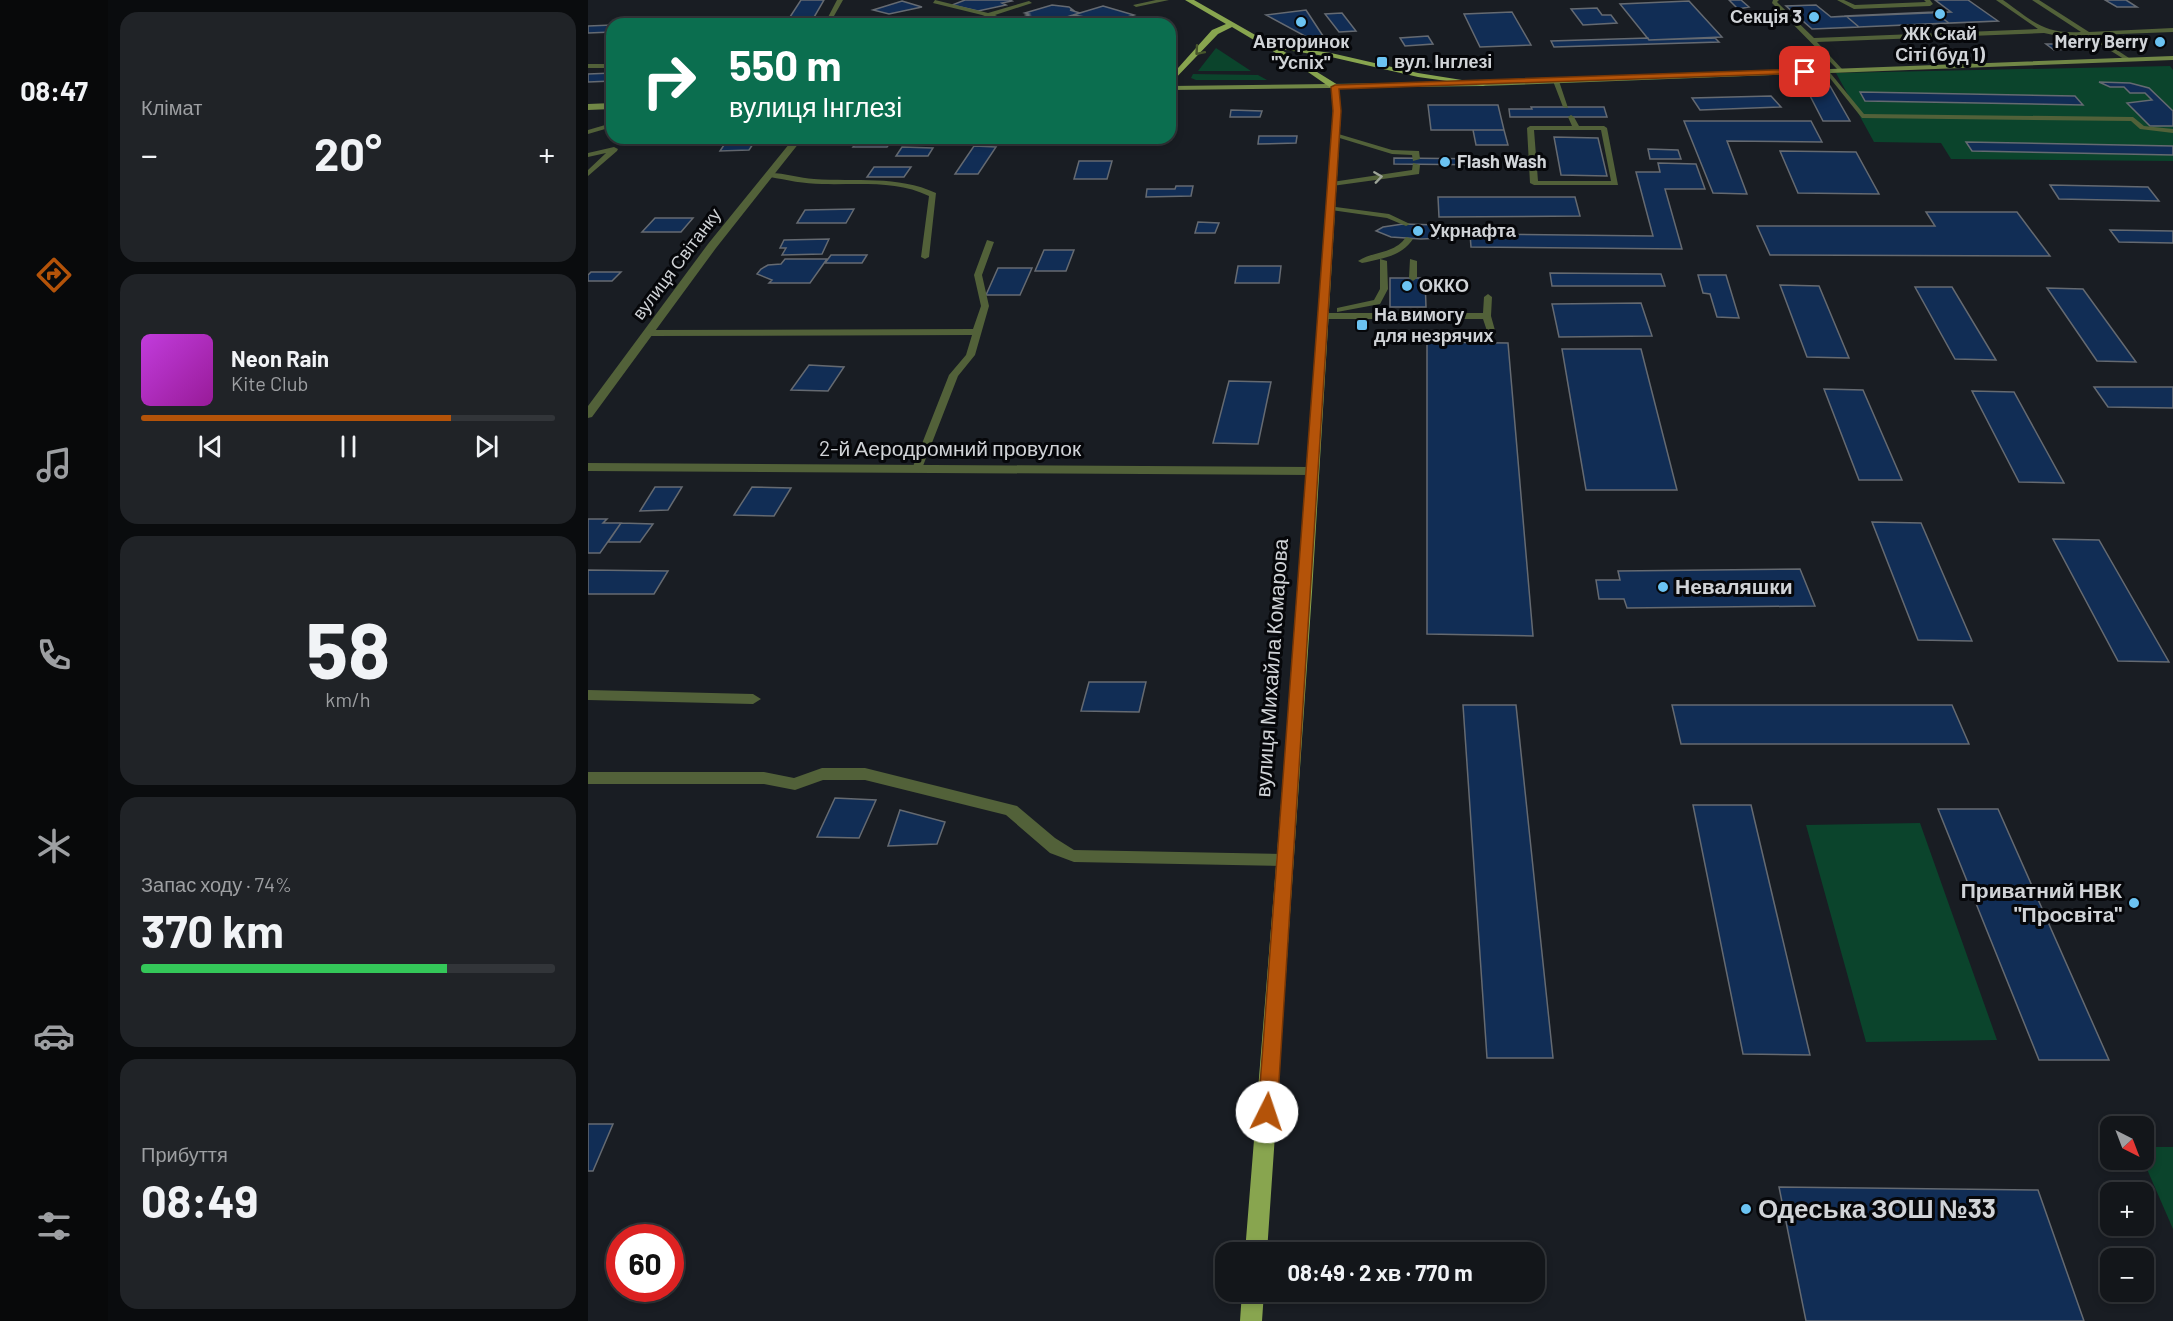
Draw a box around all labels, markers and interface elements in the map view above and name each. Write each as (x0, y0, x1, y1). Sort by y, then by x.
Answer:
place label: Секція 3 (1730, 5, 1802, 27)
marker: ЖК Скай Сіті (буд 1) (1933, 7, 1947, 21)
marker: Секція 3 (1807, 10, 1821, 24)
marker: Авторинок "Успіх" (1294, 15, 1308, 29)
place label: ЖК Скай Сіті (буд 1) (1895, 22, 1986, 65)
place label: Авторинок "Успіх" (1253, 30, 1350, 73)
place label: Merry Berry (2055, 30, 2148, 52)
marker: Merry Berry (2153, 35, 2167, 49)
text: 550 m (729, 39, 842, 89)
icon: right (630, 42, 708, 120)
one-way arrow (1195, 44, 1206, 55)
pin (1779, 46, 1830, 97)
place label: вул. Інглезі (1394, 50, 1492, 72)
marker: вул. Інглезі (1375, 55, 1389, 69)
icon: arrive (1788, 55, 1821, 88)
text: 08:47 (20, 74, 88, 106)
text: вулиця Інглезі (729, 90, 902, 122)
text: Клімат (141, 95, 202, 119)
text: 20° (314, 126, 382, 180)
text: − (141, 134, 158, 174)
text: + (539, 134, 555, 174)
place label: Flash Wash (1457, 150, 1547, 172)
marker: Flash Wash (1438, 155, 1452, 169)
one-way arrow (1373, 172, 1382, 184)
street label: вулиця Світанку (627, 203, 725, 323)
place label: Укрнафта (1430, 219, 1517, 241)
marker: Укрнафта (1411, 224, 1425, 238)
icon: directions (33, 254, 75, 296)
place label: ОККО (1419, 274, 1469, 296)
marker: ОККО (1400, 279, 1414, 293)
place label: На вимогу для незрячих (1374, 303, 1494, 346)
marker: На вимогу для незрячих (1355, 318, 1369, 332)
text: Neon Rain (231, 345, 329, 371)
text: Kite Club (231, 371, 308, 395)
icon: previous (194, 430, 227, 463)
icon: pause (332, 430, 365, 463)
icon: next (470, 430, 503, 463)
street label: 2-й Аеродромний провулок (819, 435, 1082, 460)
icon: music (33, 444, 75, 486)
street label: вулиця Михайла Комарова (1249, 537, 1292, 798)
place label: Неваляшки (1675, 573, 1793, 598)
marker: Неваляшки (1656, 580, 1670, 594)
text: 58 (306, 601, 390, 695)
icon: phone (33, 634, 75, 676)
text: km/h (325, 687, 371, 711)
icon: climate (33, 825, 75, 867)
text: Запас ходу · 74% (141, 872, 292, 896)
place label: Приватний НВК "Просвіта" (1961, 877, 2122, 926)
marker: Приватний НВК "Просвіта" (2127, 896, 2141, 910)
text: 370 km (141, 903, 284, 957)
icon: car (33, 1015, 75, 1057)
position arrow (1235, 1080, 1299, 1144)
north arrow (2100, 1116, 2154, 1170)
map controls (2100, 1116, 2154, 1302)
text: Прибуття (141, 1142, 228, 1166)
text: 08:49 (141, 1173, 259, 1227)
button: + (2100, 1182, 2154, 1236)
place label: Одеська ЗОШ №33 (1758, 1192, 1996, 1223)
marker: Одеська ЗОШ №33 (1739, 1202, 1753, 1216)
icon: filters (33, 1205, 75, 1247)
speed limit sign: 60 (606, 1224, 684, 1302)
button: − (2100, 1248, 2154, 1302)
text: 08:49 · 2 хв · 770 m (1288, 1259, 1473, 1285)

